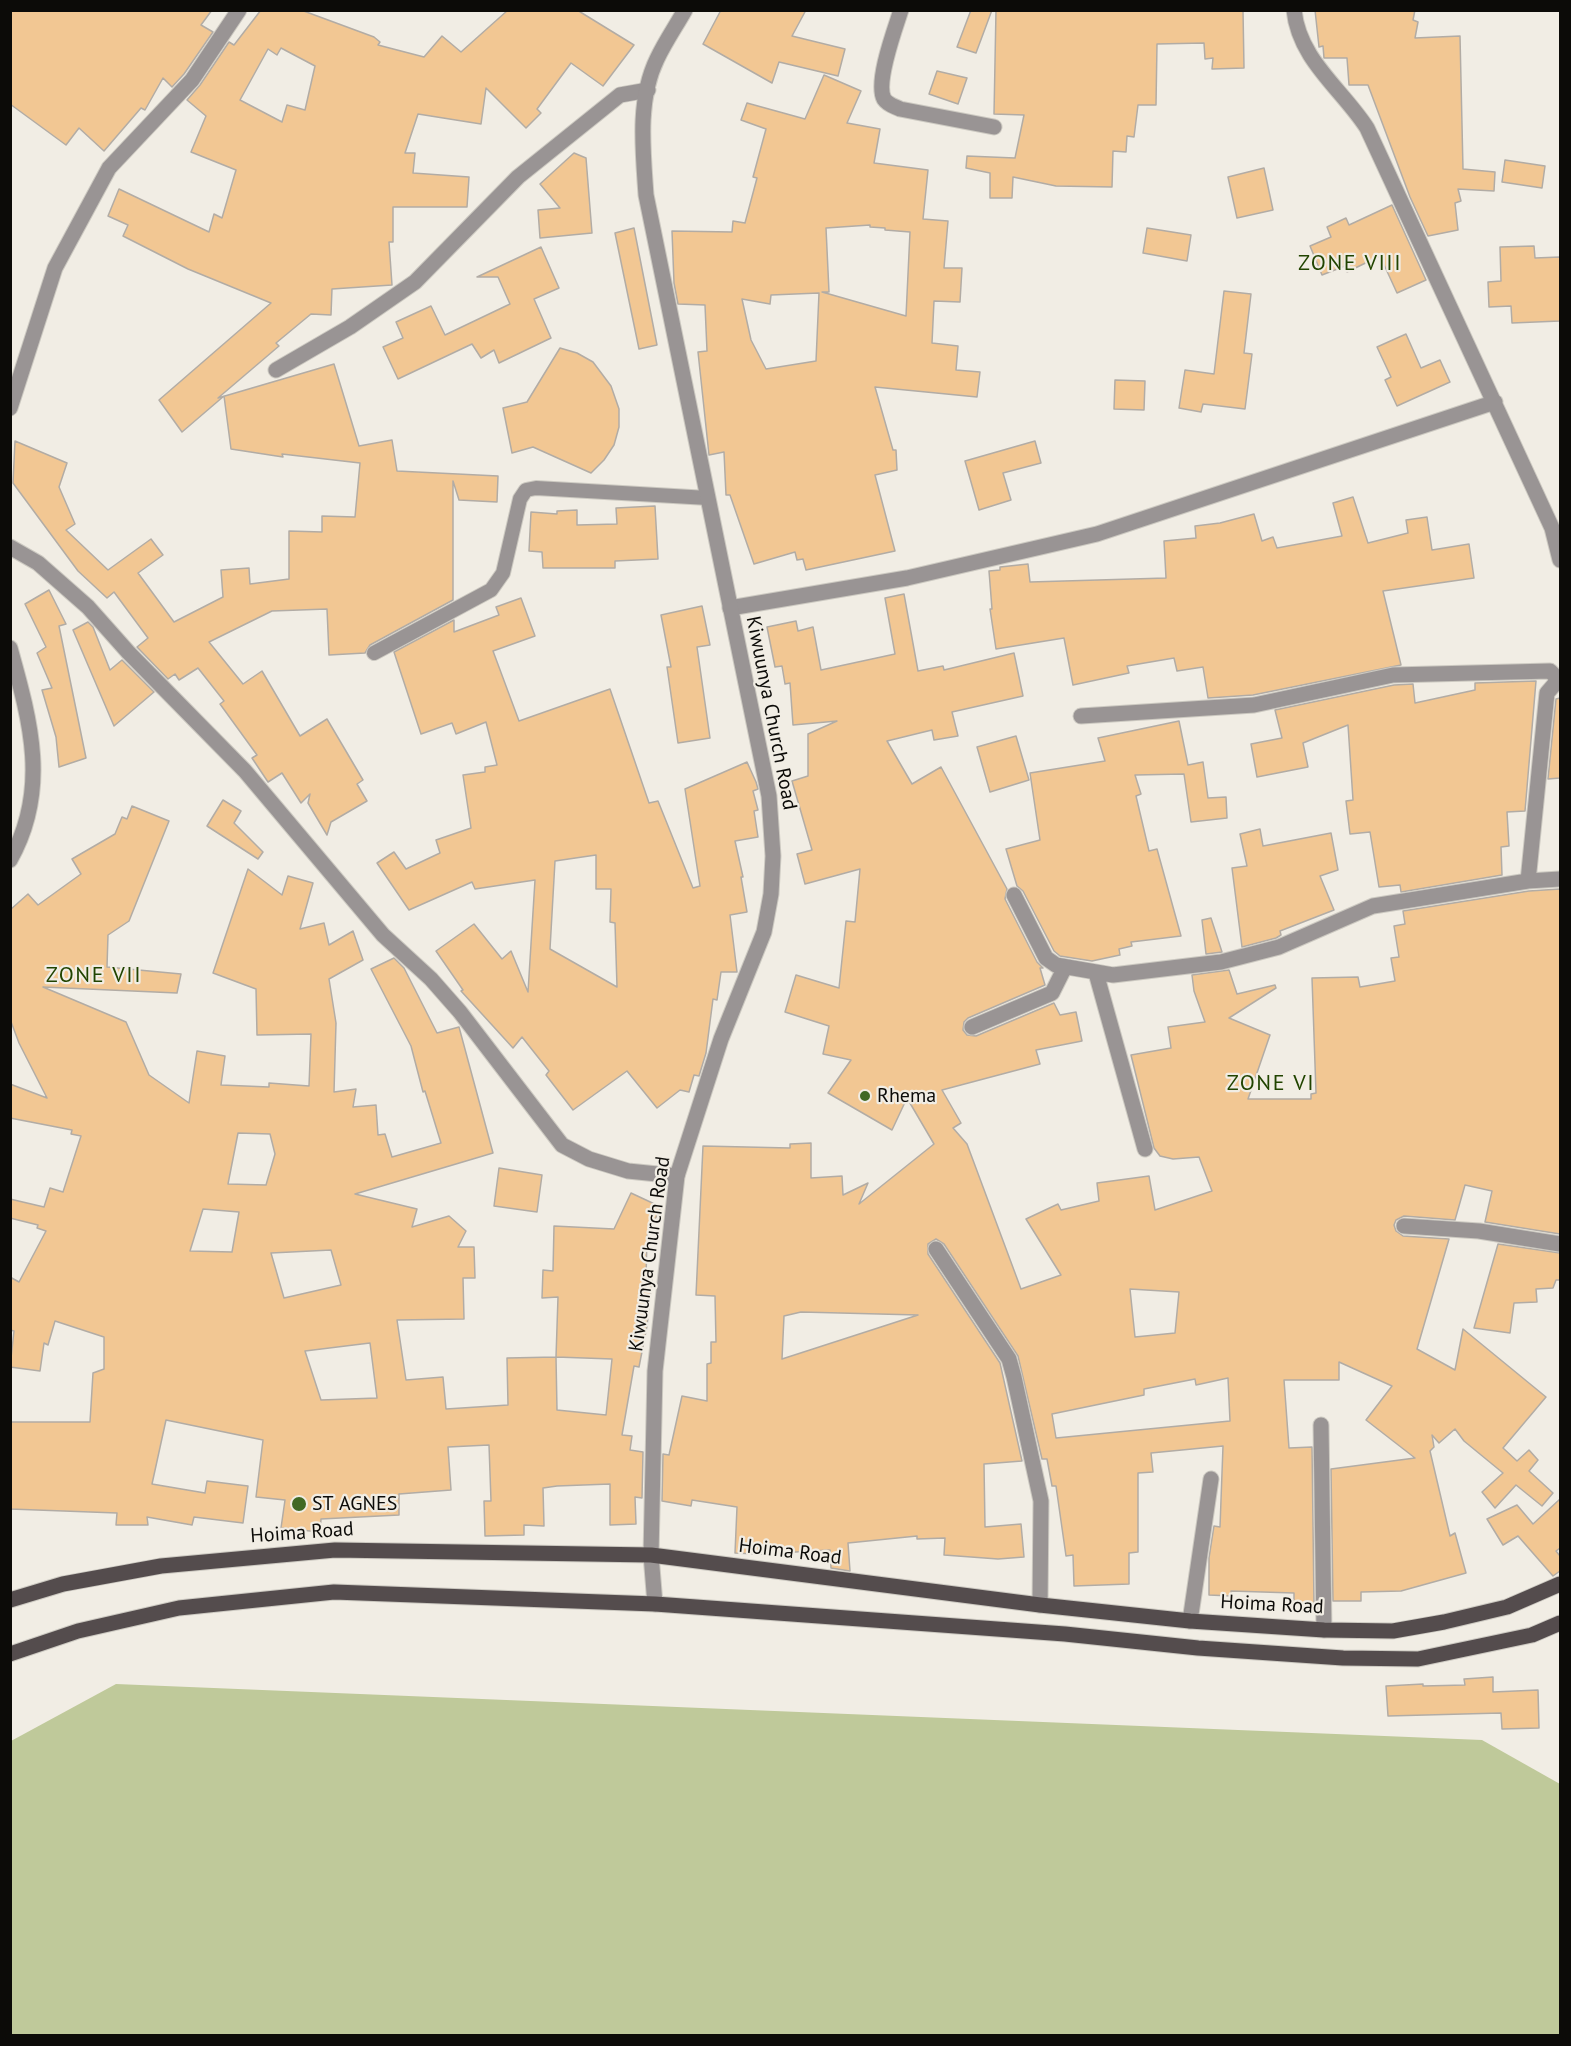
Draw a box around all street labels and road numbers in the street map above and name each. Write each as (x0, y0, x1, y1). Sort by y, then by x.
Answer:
street label: Kiwuunya Church Road (740, 614, 802, 812)
street label: Kiwuunya Church Road (624, 1155, 676, 1353)
street label: Hoima Road (250, 1517, 354, 1549)
street label: Hoima Road (737, 1534, 843, 1570)
street label: Hoima Road (1220, 1590, 1324, 1620)

